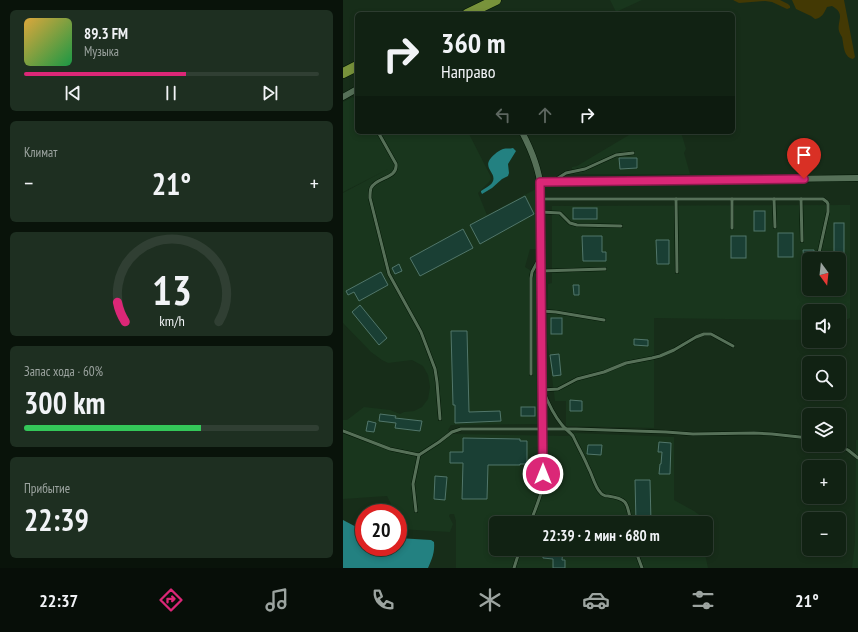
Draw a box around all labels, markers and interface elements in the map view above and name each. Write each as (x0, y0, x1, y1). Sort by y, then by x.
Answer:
text: 89.3 FM (84, 24, 128, 43)
text: 360 m (441, 24, 505, 61)
icon: right (375, 28, 427, 80)
text: Музыка (84, 43, 119, 60)
text: Направо (441, 60, 496, 83)
icon: previous (62, 82, 84, 104)
icon: pause (160, 82, 182, 104)
icon: next (259, 82, 281, 104)
icon: left (492, 104, 514, 126)
icon: ahead (534, 104, 556, 126)
icon: right (576, 104, 598, 126)
pin (787, 138, 821, 179)
text: Климат (24, 144, 57, 161)
icon: arrive (793, 144, 815, 166)
text: 21° (152, 164, 191, 203)
text: − (24, 169, 33, 197)
text: + (310, 169, 319, 197)
north arrow (802, 252, 846, 296)
map controls (802, 252, 846, 556)
text: 13 (152, 263, 191, 316)
button: sound (802, 304, 846, 348)
text: km/h (159, 311, 184, 330)
button: search (802, 356, 846, 400)
text: Запас хода · 60% (24, 363, 103, 380)
text: 300 km (24, 383, 105, 422)
button: layers (802, 408, 846, 452)
position arrow (522, 453, 564, 495)
button: + (802, 460, 846, 504)
text: Прибытие (24, 480, 70, 497)
text: 22:39 (24, 500, 89, 539)
speed limit sign: 20 (355, 504, 407, 556)
button: − (802, 512, 846, 556)
text: 22:39 · 2 мин · 680 m (542, 526, 660, 545)
icon: directions (157, 586, 185, 614)
icon: music (263, 586, 291, 614)
icon: phone (369, 586, 397, 614)
icon: climate (476, 586, 504, 614)
icon: car (582, 586, 610, 614)
icon: filters (689, 586, 717, 614)
text: 22:37 (39, 589, 78, 612)
text: 21° (795, 589, 819, 612)

